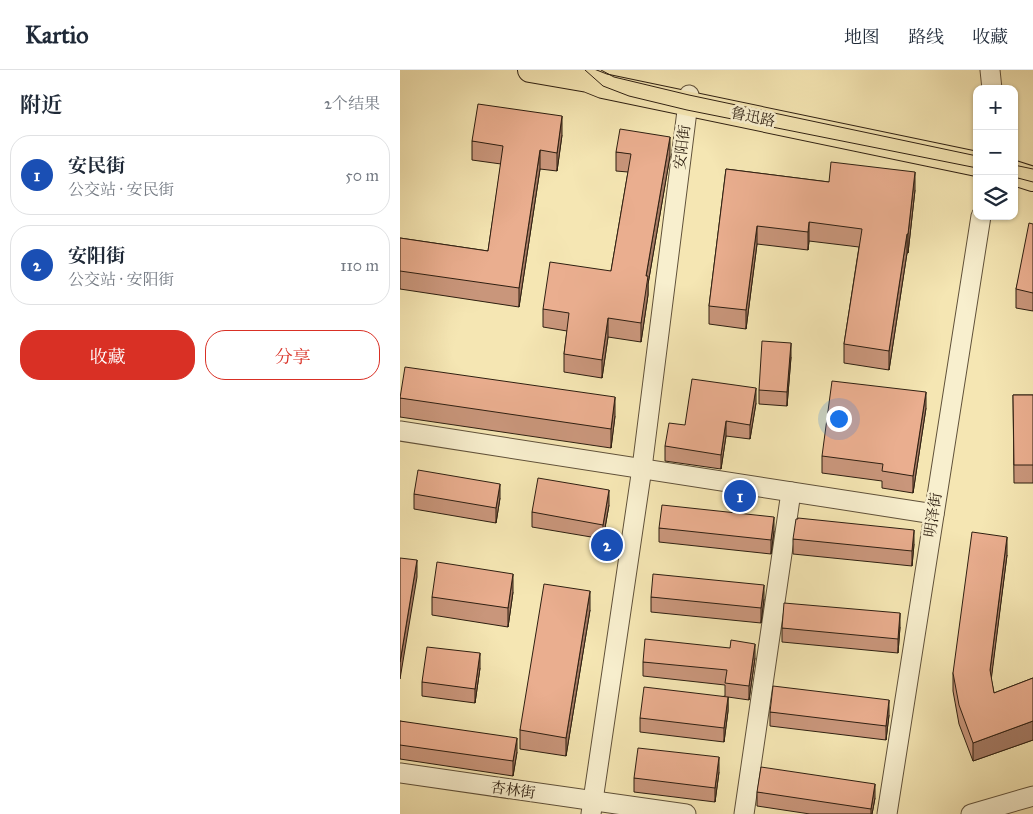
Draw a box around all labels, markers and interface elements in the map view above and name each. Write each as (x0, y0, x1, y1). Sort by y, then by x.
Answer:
text: Kartio (25, 20, 88, 50)
text: 地图 (844, 26, 880, 48)
text: 路线 (908, 26, 944, 48)
text: 收藏 (972, 26, 1008, 48)
map controls (973, 85, 1018, 220)
button: + (973, 85, 1018, 130)
text: 附近 (20, 92, 62, 118)
text: 2个结果 (324, 94, 380, 113)
street label: 鲁迅路 (729, 104, 777, 130)
street label: 安阳街 (670, 124, 694, 170)
button: − (973, 130, 1018, 175)
text: 安民街 (68, 154, 125, 177)
text: 1 (34, 166, 40, 185)
text: 50 m (345, 166, 379, 185)
button: layers (973, 175, 1018, 220)
text: 公交站 · 安民街 (68, 180, 174, 199)
text: 安阳街 (68, 244, 125, 267)
text: 2 (33, 256, 41, 275)
text: 110 m (340, 256, 379, 275)
text: 公交站 · 安阳街 (68, 270, 174, 289)
button: 收藏 (20, 330, 195, 380)
button: 分享 (205, 330, 380, 380)
your location (826, 406, 852, 432)
pin: 1 (724, 477, 756, 515)
street label: 明泽街 (921, 491, 945, 539)
pin: 2 (591, 526, 623, 564)
street label: 杏林街 (489, 778, 537, 802)

